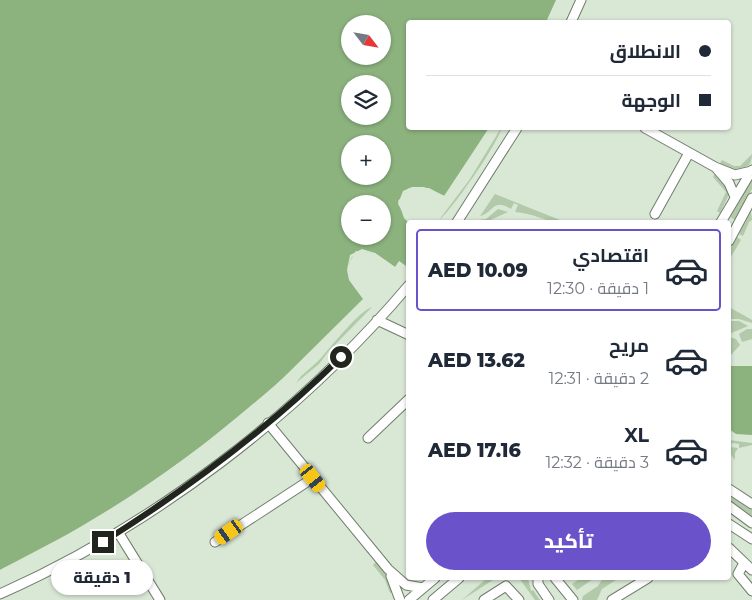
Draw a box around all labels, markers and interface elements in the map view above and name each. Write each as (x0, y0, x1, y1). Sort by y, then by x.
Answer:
north arrow (341, 15, 391, 65)
map controls (341, 15, 391, 245)
text: الانطلاق (610, 40, 681, 63)
button: layers (341, 75, 391, 125)
text: الوجهة (621, 89, 681, 112)
button: + (341, 135, 391, 185)
button: − (341, 195, 391, 245)
text: اقتصادي (573, 244, 649, 267)
icon: car (664, 248, 709, 293)
text: AED 10.09 (428, 259, 528, 282)
text: 1 دقيقة · 12:30 (547, 279, 649, 298)
text: مريح (609, 334, 649, 357)
icon: car (664, 338, 709, 383)
route start (330, 346, 352, 368)
text: AED 13.62 (428, 349, 525, 372)
text: 2 دقيقة · 12:31 (549, 369, 649, 388)
text: XL (624, 424, 649, 447)
icon: car (664, 428, 709, 473)
text: AED 17.16 (428, 439, 521, 462)
text: 3 دقيقة · 12:32 (545, 453, 649, 472)
car (297, 462, 328, 494)
button: تأكيد (426, 512, 711, 570)
car (212, 517, 245, 547)
route end (92, 531, 114, 553)
callout: 1 دقيقة (52, 560, 154, 594)
text: 1 دقيقة (73, 568, 131, 587)

